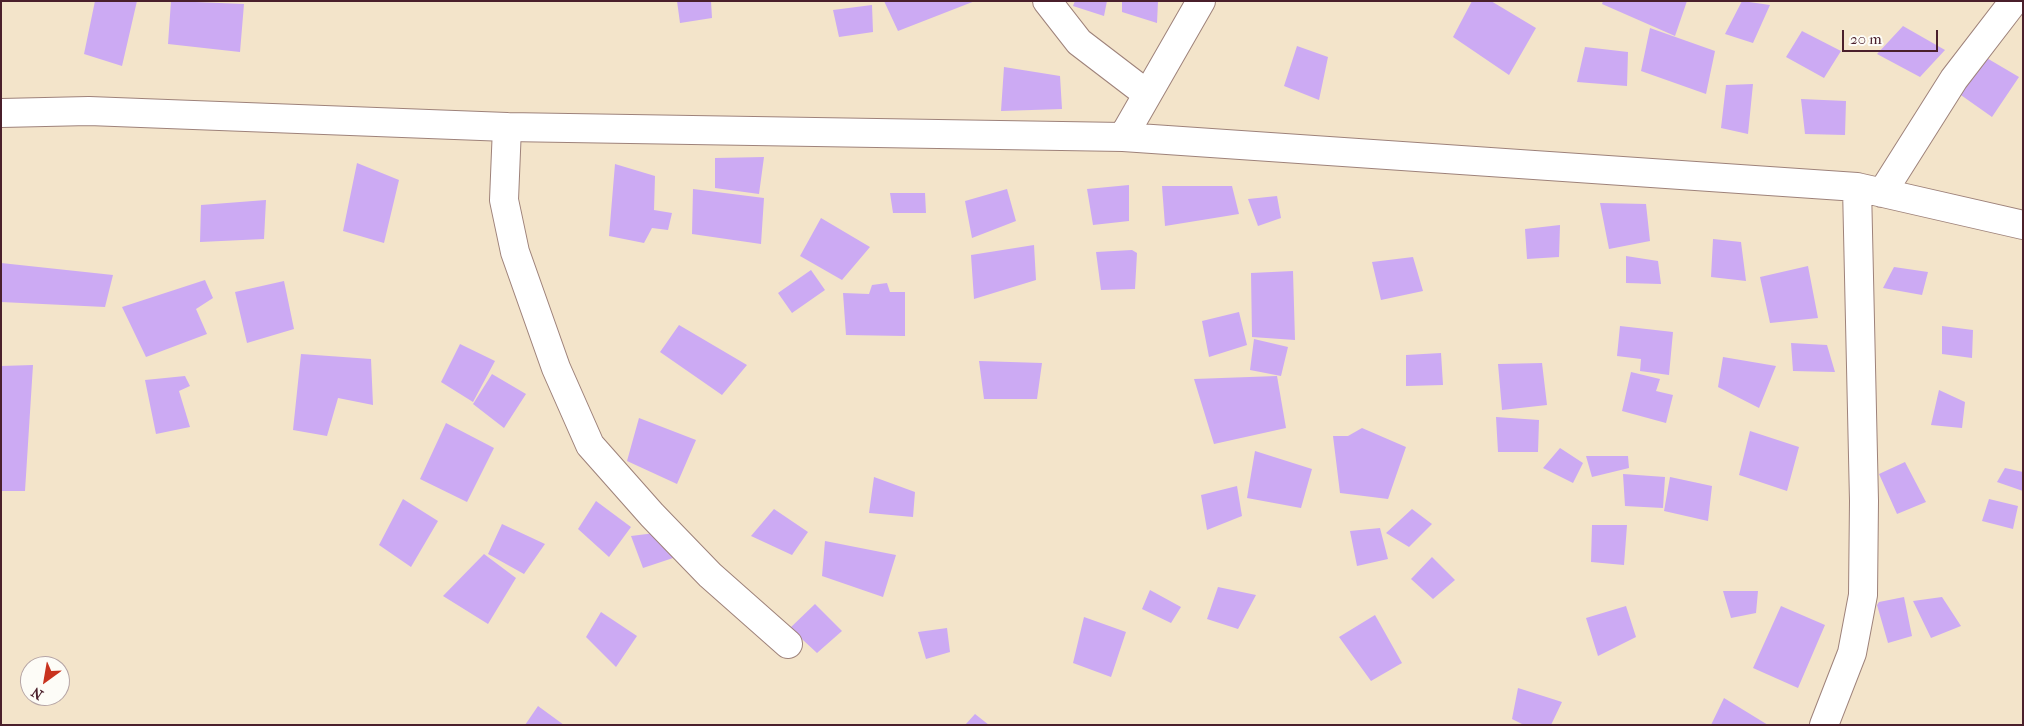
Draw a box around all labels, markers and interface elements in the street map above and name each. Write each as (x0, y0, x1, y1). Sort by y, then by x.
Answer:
scale bar (1844, 20, 1940, 52)
text: 20 m (1850, 30, 1882, 48)
north arrow (20, 656, 70, 706)
text: N (28, 683, 46, 703)

